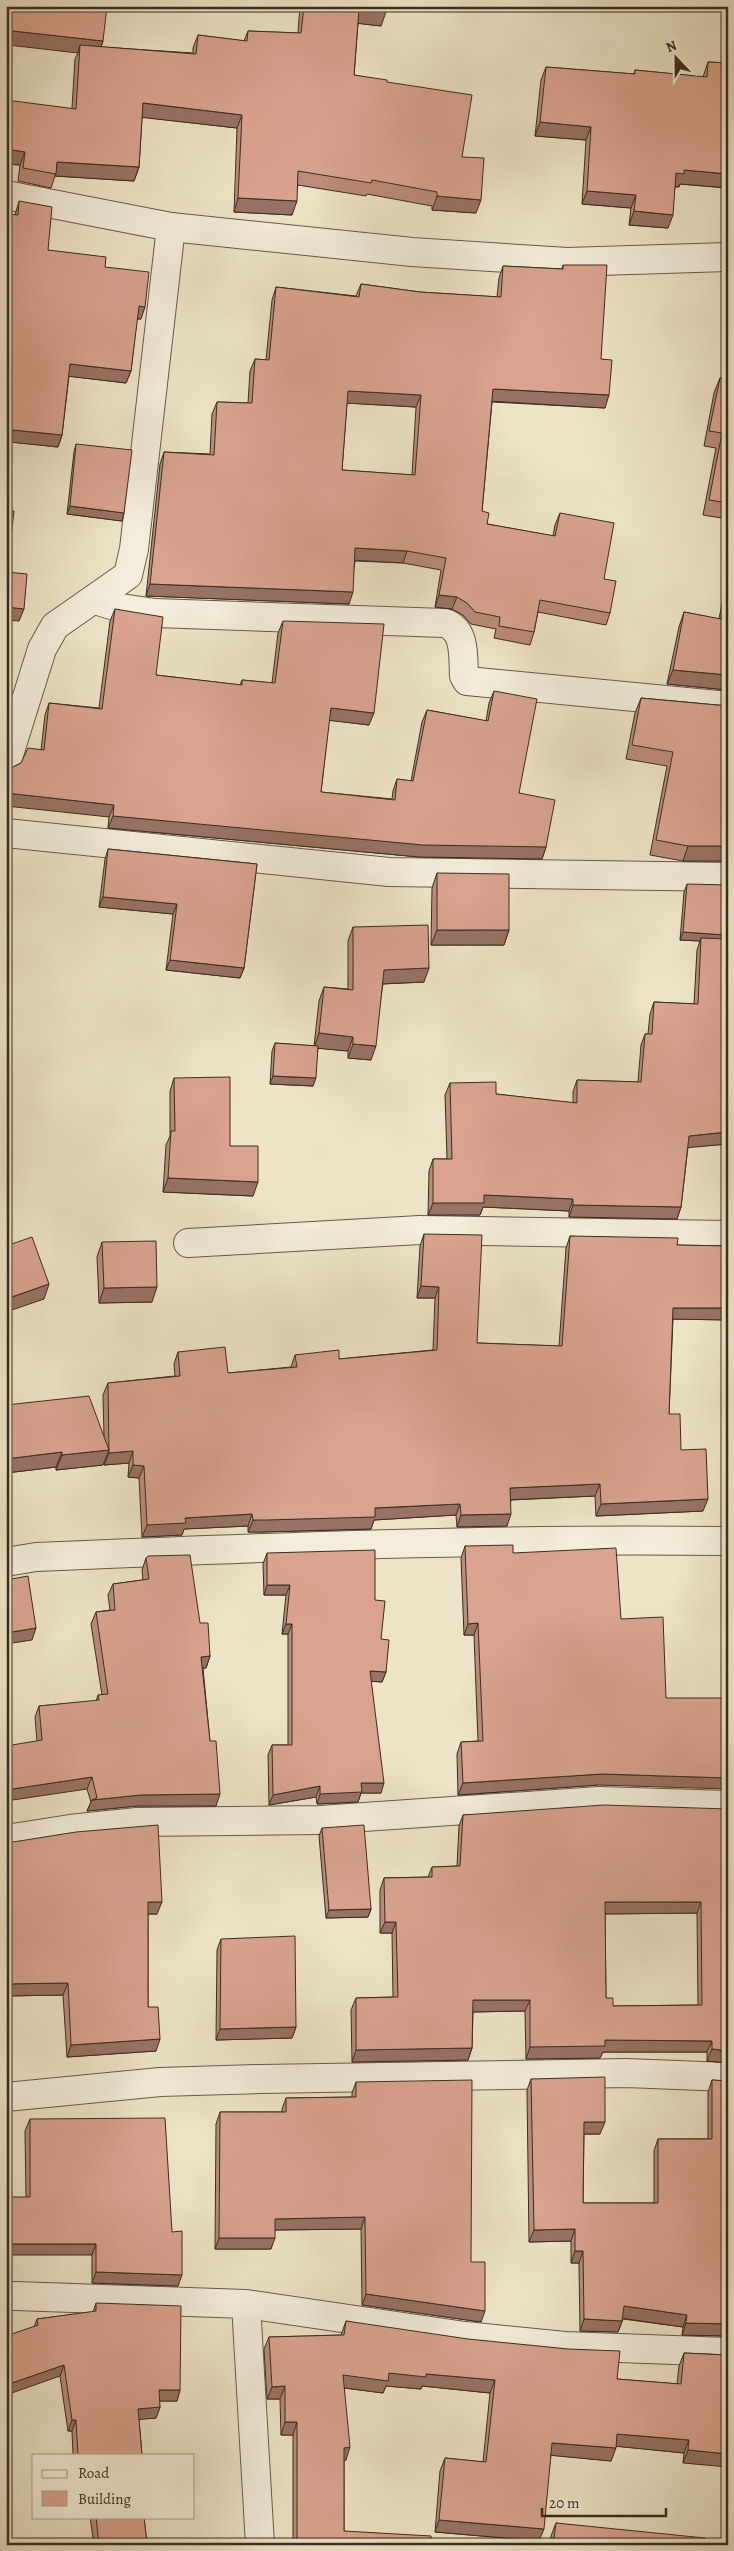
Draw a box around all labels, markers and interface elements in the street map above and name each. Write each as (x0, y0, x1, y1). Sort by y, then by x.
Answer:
north arrow (652, 32, 702, 82)
text: N (663, 36, 680, 57)
legend (32, 2454, 195, 2518)
text: Road (78, 2463, 110, 2483)
scale bar (542, 2486, 665, 2518)
text: Building (78, 2489, 131, 2509)
text: 20 m (549, 2493, 580, 2513)

